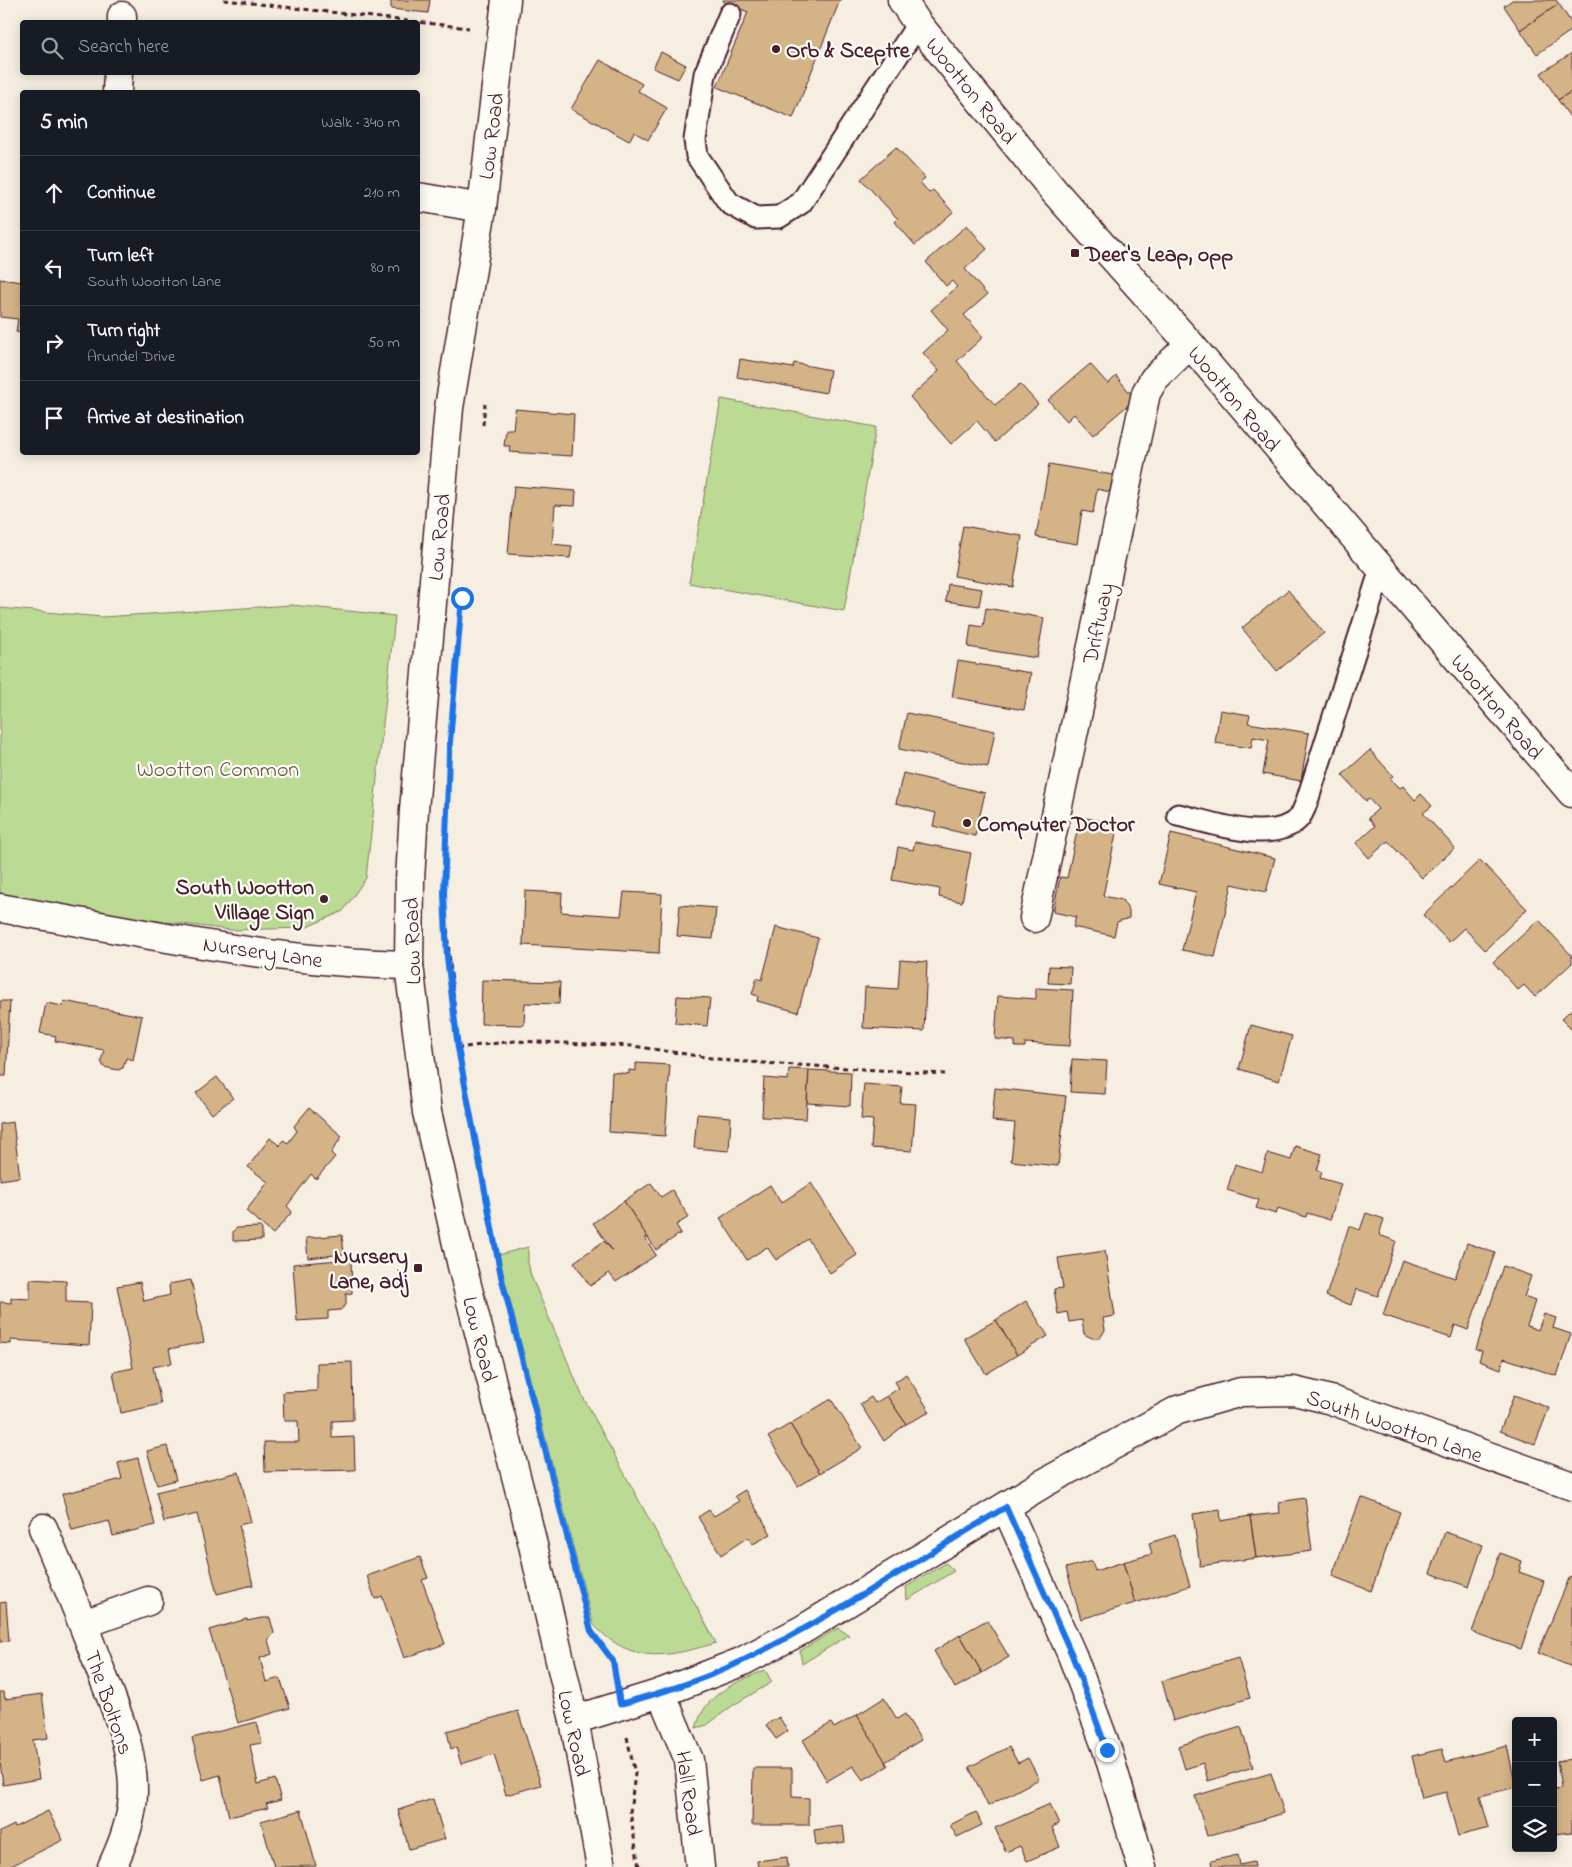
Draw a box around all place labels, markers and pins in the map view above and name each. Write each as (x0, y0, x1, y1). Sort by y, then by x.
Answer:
place label: Orb & Sceptre (786, 36, 911, 68)
marker: Orb & Sceptre (770, 43, 782, 55)
place label: Deer's Leap, opp (1084, 240, 1233, 272)
marker: Deer's Leap, opp (1069, 247, 1081, 259)
place label: Computer Doctor (977, 810, 1136, 842)
marker: Computer Doctor (961, 817, 973, 829)
place label: South Wootton Village Sign (176, 873, 314, 931)
marker: South Wootton Village Sign (318, 893, 330, 905)
place label: Nursery Lane, adj (329, 1242, 410, 1299)
marker: Nursery Lane, adj (412, 1262, 424, 1274)

